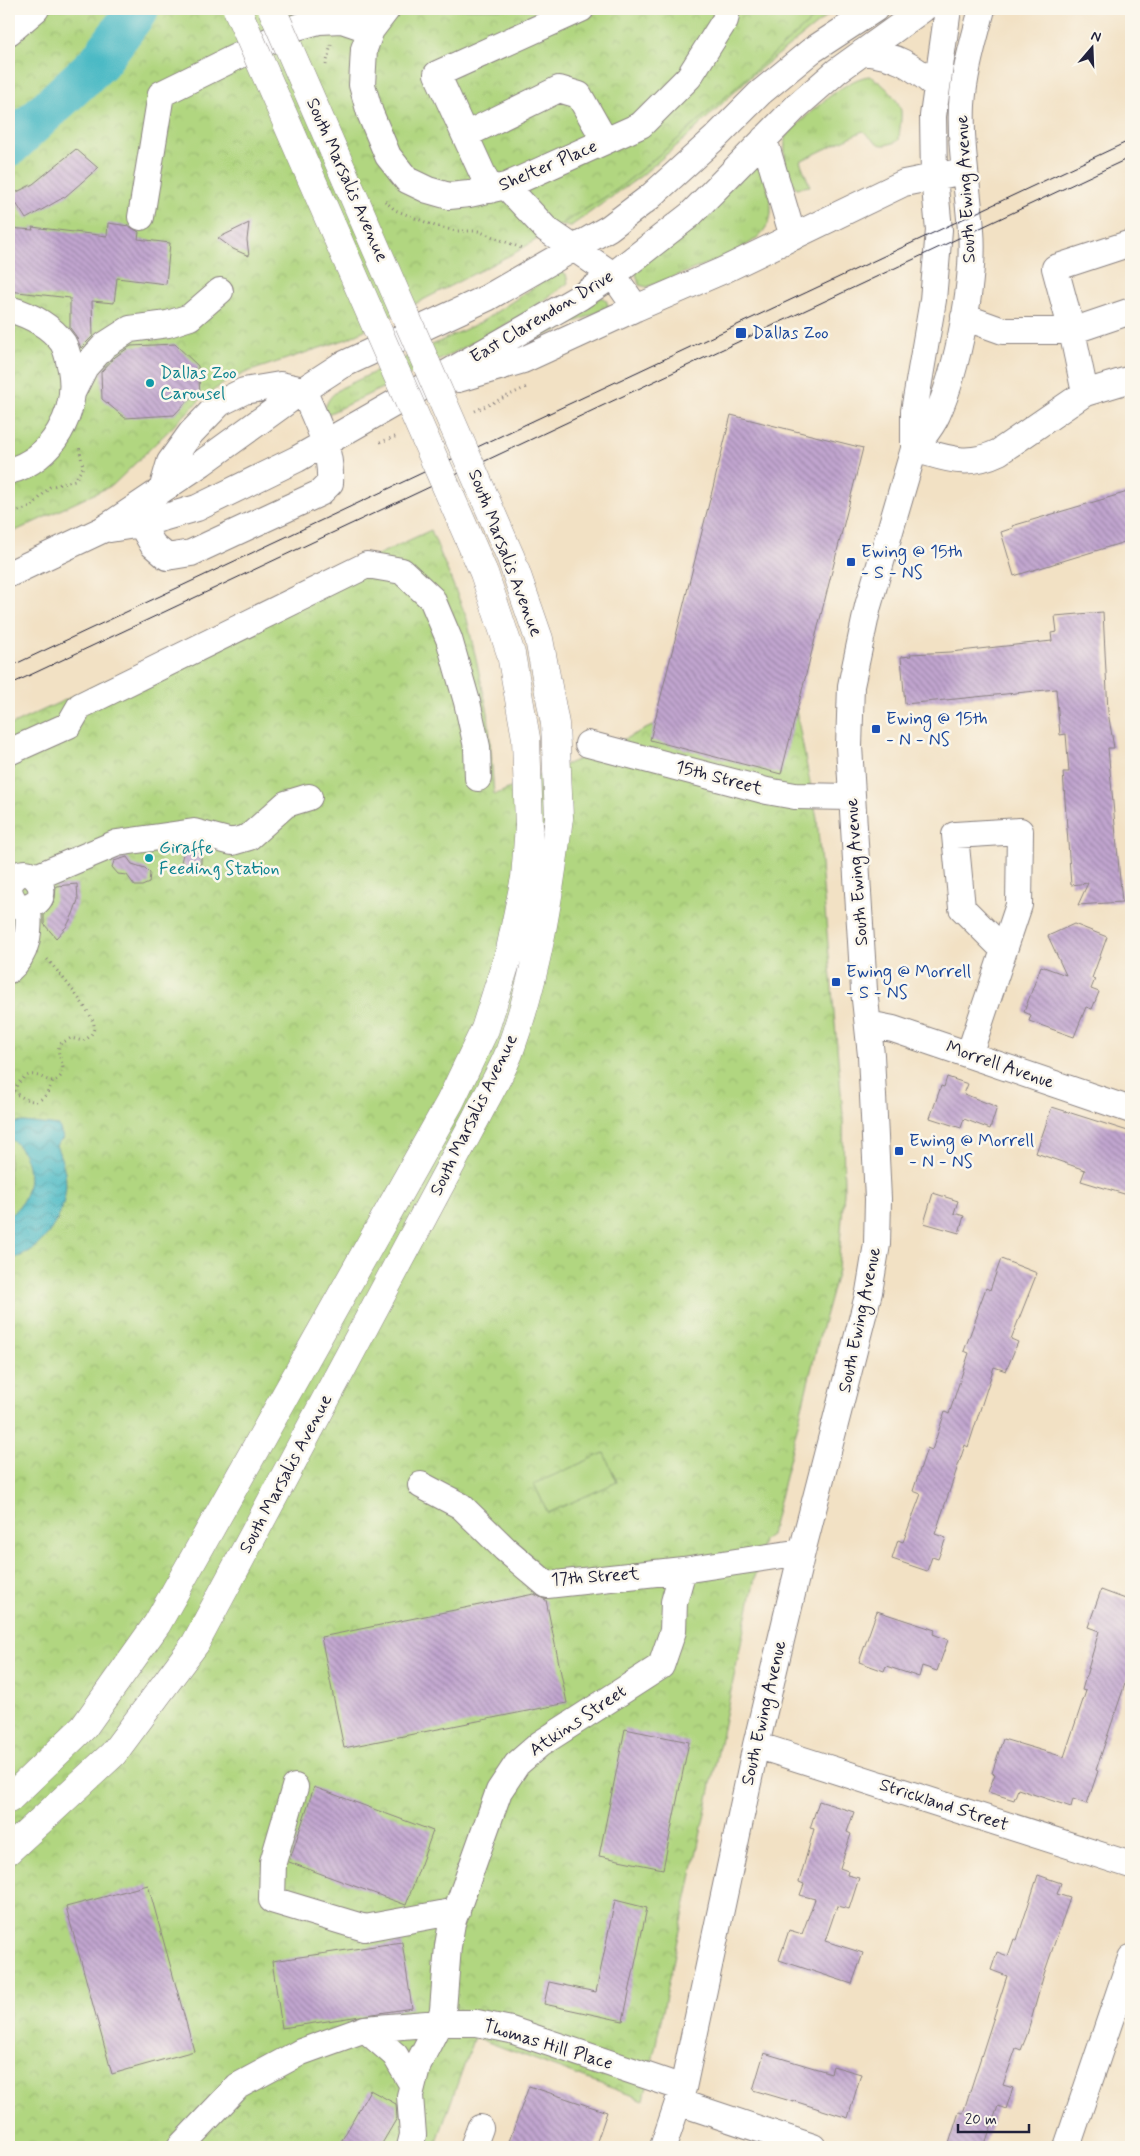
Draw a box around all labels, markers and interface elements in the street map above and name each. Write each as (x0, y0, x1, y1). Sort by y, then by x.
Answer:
north arrow (1068, 22, 1118, 72)
text: N (1089, 27, 1103, 47)
street label: South Marsalis Avenue (300, 94, 394, 266)
street label: South Ewing Avenue (950, 114, 983, 264)
street label: Shelter Place (495, 134, 601, 198)
street label: East Clarendon Drive (466, 265, 618, 369)
place label: Dallas Zoo (752, 321, 829, 345)
marker: Dallas Zoo (734, 326, 748, 340)
place label: Dallas Zoo Carousel (160, 361, 237, 406)
marker: Dallas Zoo Carousel (144, 377, 156, 389)
street label: South Marsalis Avenue (462, 466, 548, 640)
place label: Ewing @ 15th - S - NS (861, 540, 963, 585)
marker: Ewing @ 15th - S - NS (845, 556, 857, 568)
place label: Ewing @ 15th - N - NS (886, 707, 988, 752)
marker: Ewing @ 15th - N - NS (870, 723, 882, 735)
street label: 15th Street (673, 755, 766, 801)
street label: South Ewing Avenue (840, 797, 875, 947)
place label: Giraffe Feeding Station (159, 836, 280, 881)
marker: Giraffe Feeding Station (143, 852, 155, 864)
place label: Ewing @ Morrell - S - NS (846, 960, 971, 1005)
marker: Ewing @ Morrell - S - NS (830, 976, 842, 988)
street label: South Marsalis Avenue (424, 1030, 524, 1200)
street label: Morrell Avenue (943, 1035, 1057, 1095)
place label: Ewing @ Morrell - N - NS (909, 1129, 1034, 1174)
marker: Ewing @ Morrell - N - NS (893, 1145, 905, 1157)
street label: South Ewing Avenue (833, 1245, 888, 1395)
street label: South Marsalis Avenue (234, 1390, 338, 1558)
street label: 17th Street (550, 1562, 640, 1592)
street label: South Ewing Avenue (736, 1638, 793, 1788)
street label: Atkins Street (525, 1680, 631, 1762)
street label: Strickland Street (876, 1773, 1012, 1837)
street label: Thomas Hill Place (480, 2014, 616, 2076)
scale bar (958, 2101, 1029, 2133)
text: 20 m (965, 2110, 997, 2130)

